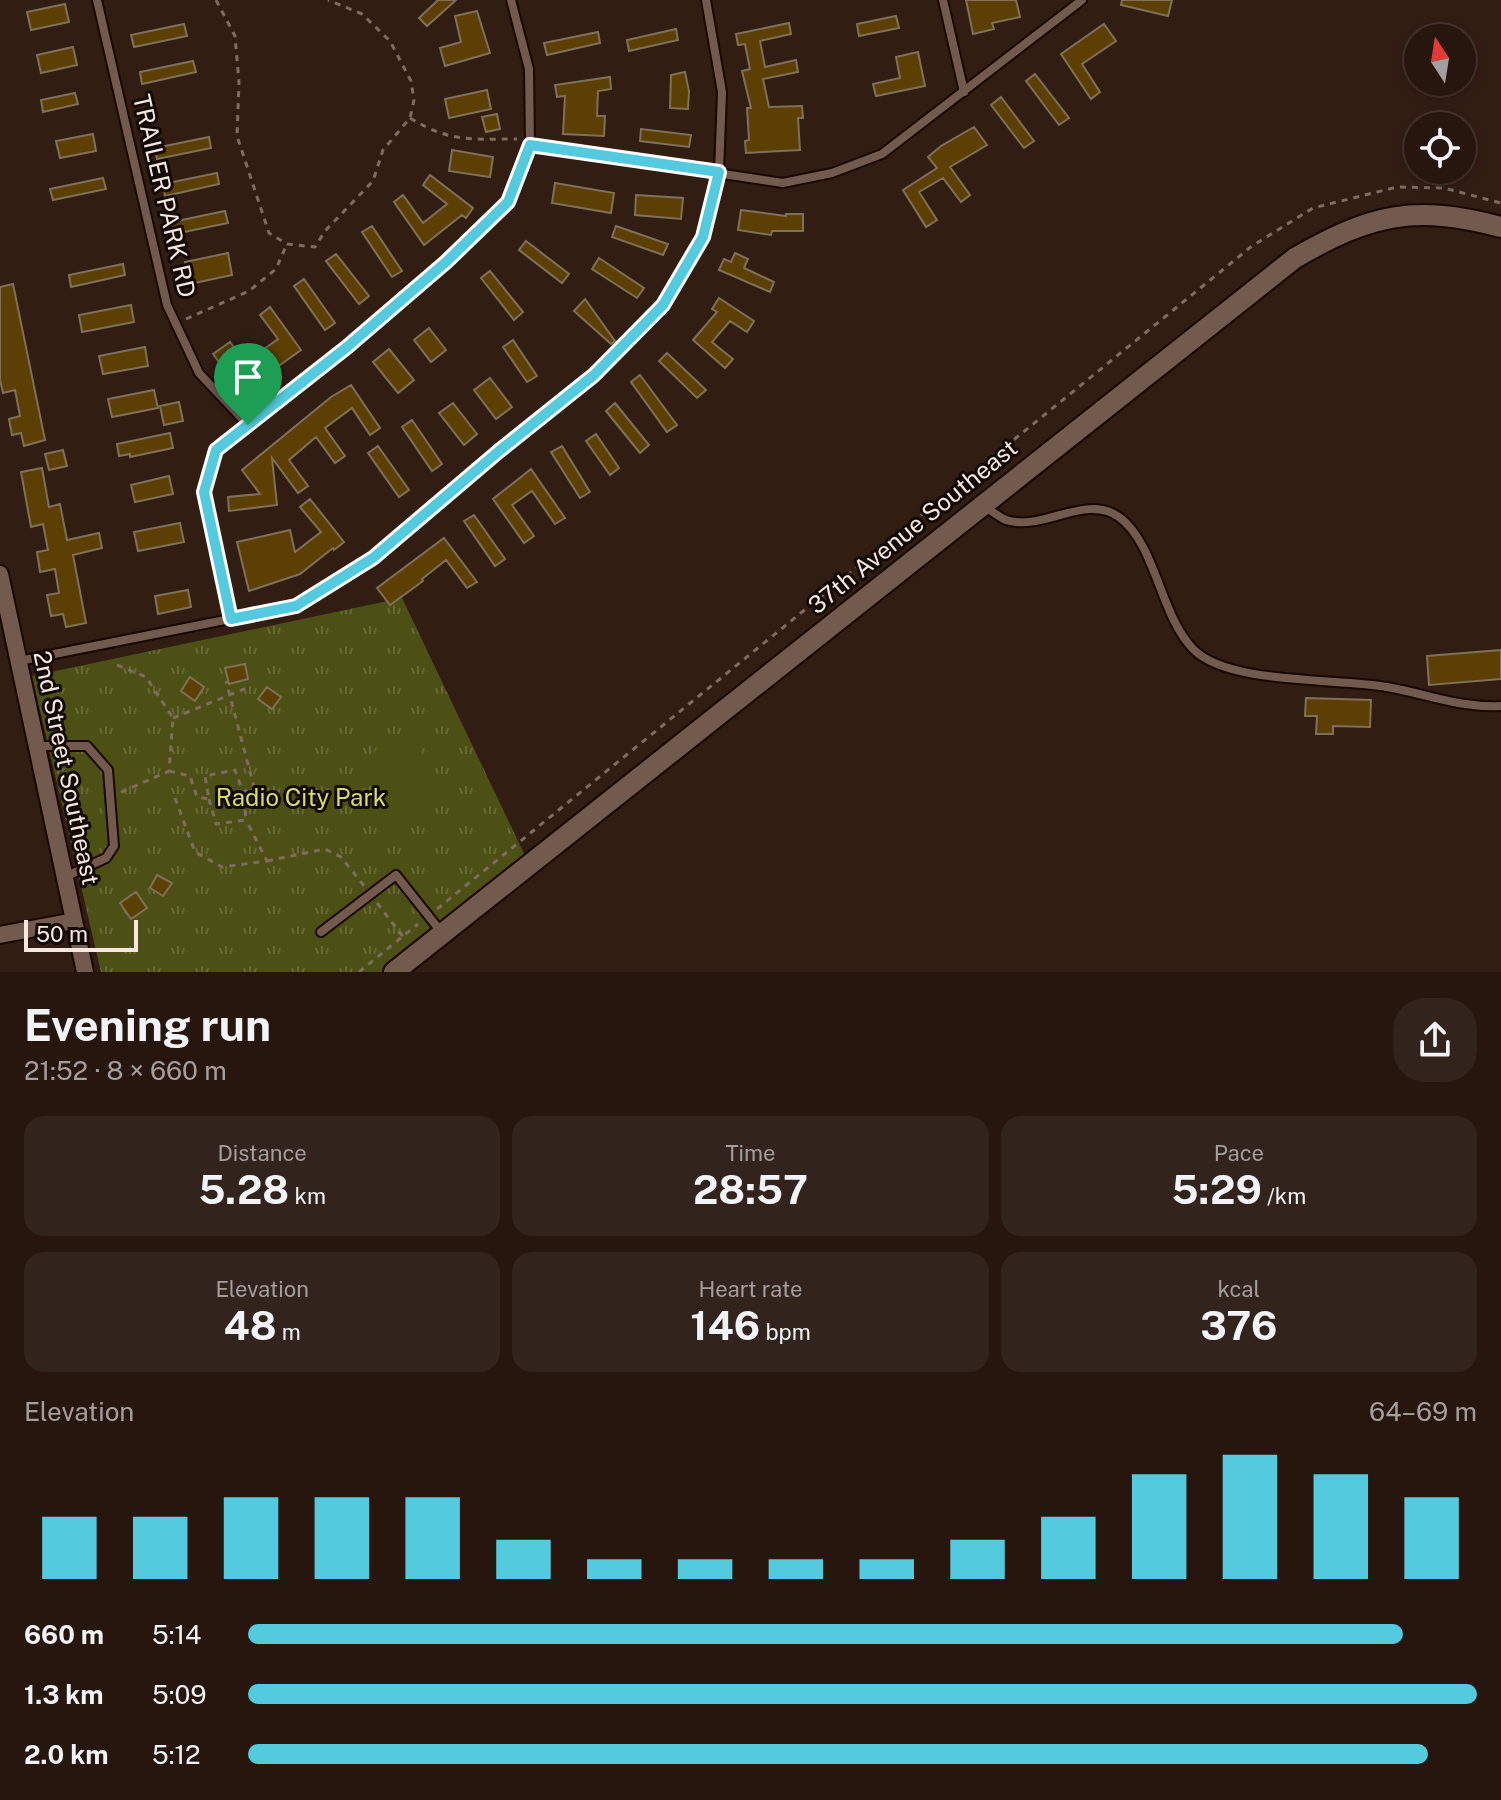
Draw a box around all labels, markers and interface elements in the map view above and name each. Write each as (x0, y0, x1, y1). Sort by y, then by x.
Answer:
north arrow (1404, 24, 1476, 96)
map controls (1404, 24, 1476, 184)
street label: TRAILER PARK RD (128, 91, 202, 300)
button: locate (1404, 112, 1476, 184)
pin (214, 343, 282, 425)
icon: arrive (226, 355, 270, 399)
street label: 37th Avenue Southeast (802, 433, 1022, 619)
street label: 2nd Street Southeast (28, 648, 105, 887)
park label: Radio City Park (216, 783, 386, 811)
scale bar (24, 916, 138, 952)
text: 50 m (36, 921, 88, 947)
button: share (1393, 998, 1477, 1082)
text: Evening run (24, 999, 271, 1051)
text: 21:52 · 8 × 660 m (24, 1055, 227, 1086)
text: Distance (218, 1140, 307, 1166)
text: Time (725, 1140, 776, 1166)
text: Pace (1214, 1140, 1264, 1166)
text: 5.28 (198, 1166, 289, 1213)
text: 28:57 (693, 1166, 808, 1213)
text: 5:29 (1171, 1166, 1262, 1213)
text: km (289, 1183, 326, 1209)
text: /km (1262, 1183, 1306, 1209)
text: Elevation (215, 1276, 309, 1302)
text: Heart rate (698, 1276, 802, 1302)
text: kcal (1218, 1276, 1260, 1302)
text: 48 (223, 1302, 277, 1349)
text: 146 (690, 1302, 760, 1349)
text: 376 (1200, 1302, 1277, 1349)
text: m (277, 1319, 301, 1345)
text: bpm (760, 1319, 811, 1345)
text: Elevation (24, 1396, 134, 1427)
text: 64–69 m (1369, 1396, 1477, 1427)
text: 660 m (24, 1619, 104, 1650)
text: 5:14 (152, 1619, 201, 1650)
text: 1.3 km (24, 1679, 104, 1710)
text: 5:09 (152, 1679, 207, 1710)
text: 2.0 km (24, 1739, 109, 1770)
text: 5:12 (152, 1739, 201, 1770)

